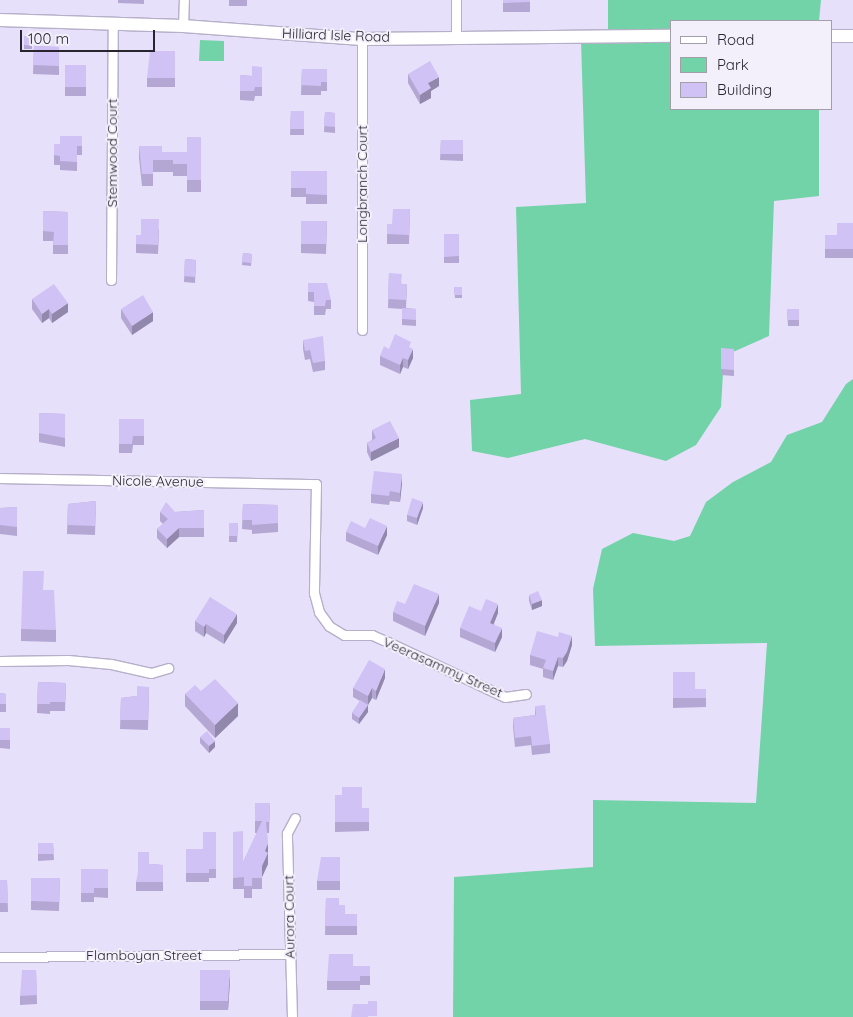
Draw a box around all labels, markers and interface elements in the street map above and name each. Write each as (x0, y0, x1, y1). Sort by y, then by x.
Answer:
scale bar (22, 20, 158, 52)
legend (670, 20, 833, 110)
street label: Hilliard Isle Road (282, 25, 390, 45)
text: 100 m (28, 29, 69, 48)
text: Road (717, 30, 754, 49)
text: Park (717, 55, 749, 74)
text: Building (717, 80, 772, 99)
street label: Stemwood Court (104, 99, 120, 207)
street label: Longbranch Court (354, 125, 370, 243)
street label: Nicole Avenue (112, 472, 204, 490)
street label: Veerasammy Street (381, 633, 505, 701)
street label: Aurora Court (280, 875, 298, 959)
street label: Flamboyan Street (86, 947, 202, 963)

